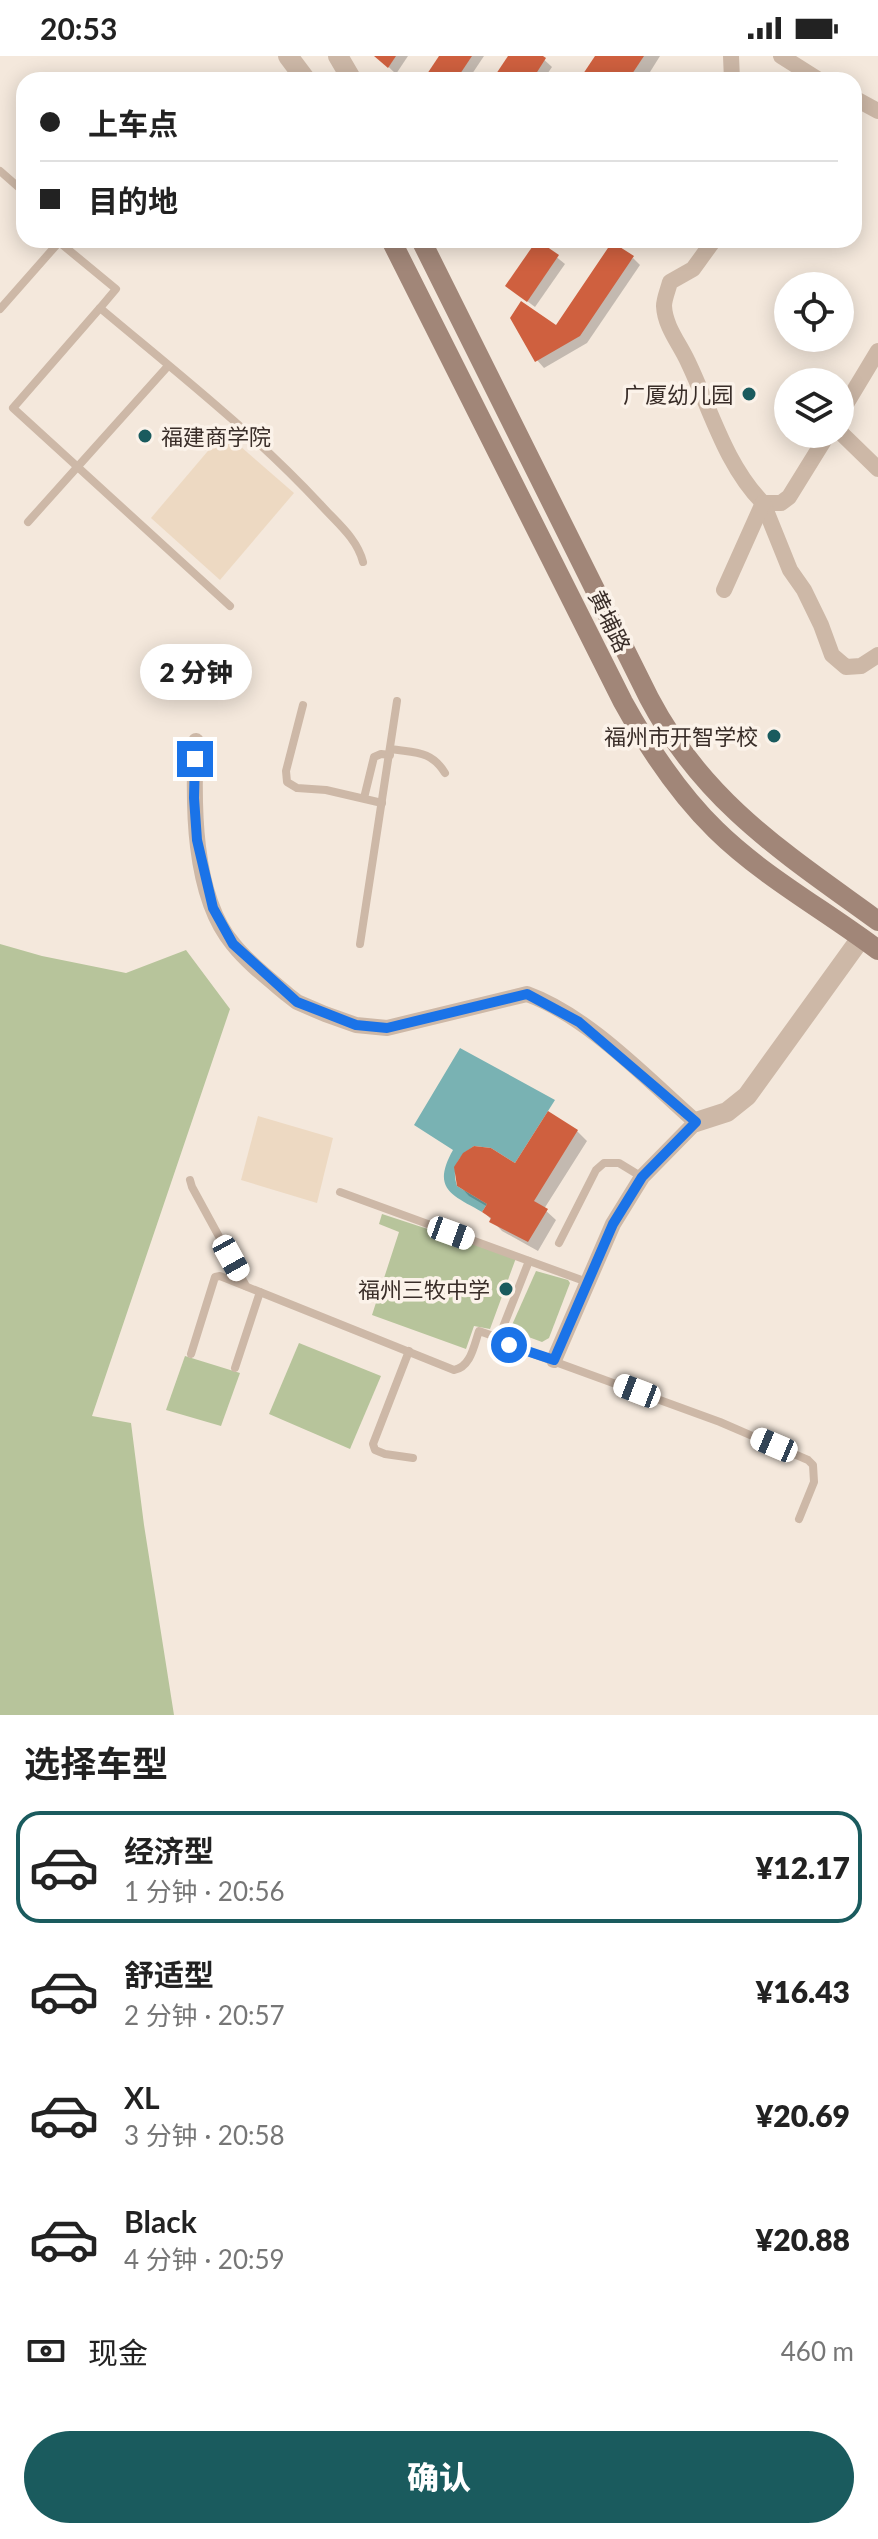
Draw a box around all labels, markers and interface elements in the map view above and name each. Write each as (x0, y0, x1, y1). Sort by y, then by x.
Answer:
text: 20:53 (40, 10, 117, 46)
text: 上车点 (88, 105, 178, 141)
text: 目的地 (88, 182, 178, 218)
map controls (774, 272, 854, 448)
button: locate (774, 272, 854, 352)
button: layers (774, 368, 854, 448)
place label: 广厦幼儿园 (623, 381, 733, 408)
marker: 广厦幼儿园 (740, 385, 758, 403)
place label: 福建商学院 (161, 423, 271, 450)
marker: 福建商学院 (136, 427, 154, 445)
street label: 黄埔路 (583, 585, 637, 657)
callout: 2 分钟 (139, 643, 251, 699)
text: 2 分钟 (159, 656, 233, 688)
place label: 福州市开智学校 (604, 723, 758, 750)
marker: 福州市开智学校 (765, 727, 783, 745)
route end (177, 741, 213, 777)
car (424, 1214, 478, 1252)
car (209, 1231, 253, 1285)
place label: 福州三牧中学 (358, 1276, 490, 1303)
marker: 福州三牧中学 (497, 1280, 515, 1298)
route start (491, 1327, 527, 1363)
car (610, 1371, 664, 1411)
car (747, 1425, 801, 1465)
text: 选择车型 (24, 1741, 168, 1785)
icon: car (28, 1831, 100, 1903)
text: 经济型 (124, 1832, 214, 1868)
text: ¥12.17 (756, 1849, 850, 1885)
text: 1 分钟 · 20:56 (124, 1875, 285, 1907)
icon: car (28, 1955, 100, 2027)
text: 舒适型 (124, 1956, 214, 1992)
text: ¥16.43 (756, 1973, 850, 2009)
text: 2 分钟 · 20:57 (124, 1999, 285, 2031)
icon: car (28, 2079, 100, 2151)
text: XL (124, 2079, 160, 2115)
text: ¥20.69 (756, 2097, 850, 2133)
text: 3 分钟 · 20:58 (124, 2119, 285, 2151)
icon: car (28, 2203, 100, 2275)
text: Black (124, 2203, 197, 2239)
text: ¥20.88 (756, 2221, 850, 2257)
text: 4 分钟 · 20:59 (124, 2243, 285, 2275)
icon: cash (24, 2329, 68, 2373)
text: 现金 (88, 2334, 148, 2370)
text: 460 m (781, 2335, 854, 2367)
button: 确认 (24, 2431, 854, 2523)

